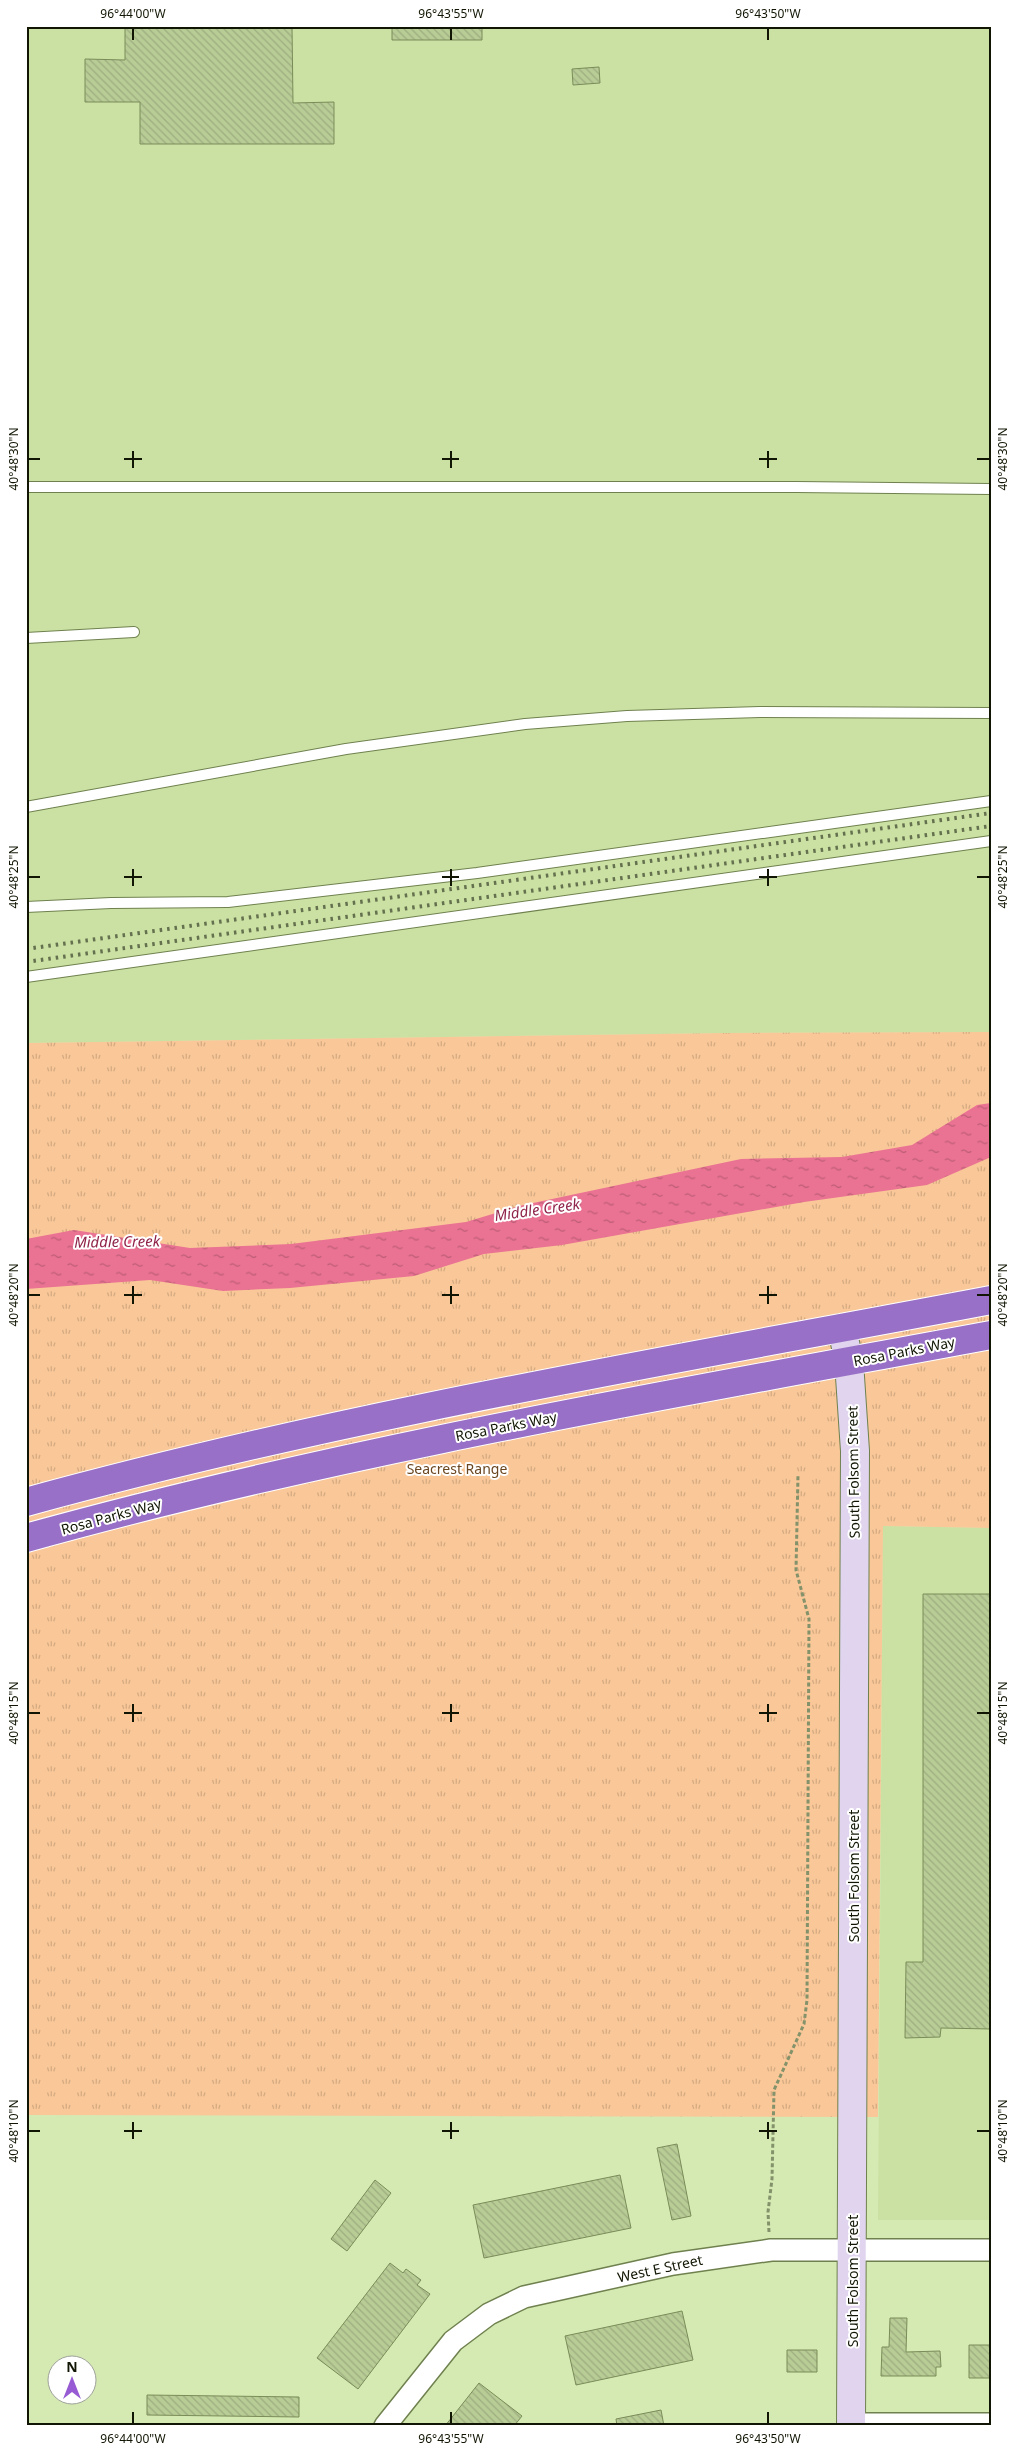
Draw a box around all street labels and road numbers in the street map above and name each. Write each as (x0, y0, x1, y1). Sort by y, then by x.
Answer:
street label: Rosa Parks Way (852, 1332, 957, 1370)
street label: South Folsom Street (842, 1406, 864, 1538)
street label: Rosa Parks Way (454, 1407, 559, 1445)
street label: Rosa Parks Way (59, 1493, 164, 1539)
street label: South Folsom Street (844, 1810, 863, 1942)
street label: South Folsom Street (843, 2215, 862, 2347)
street label: West E Street (616, 2250, 704, 2286)

